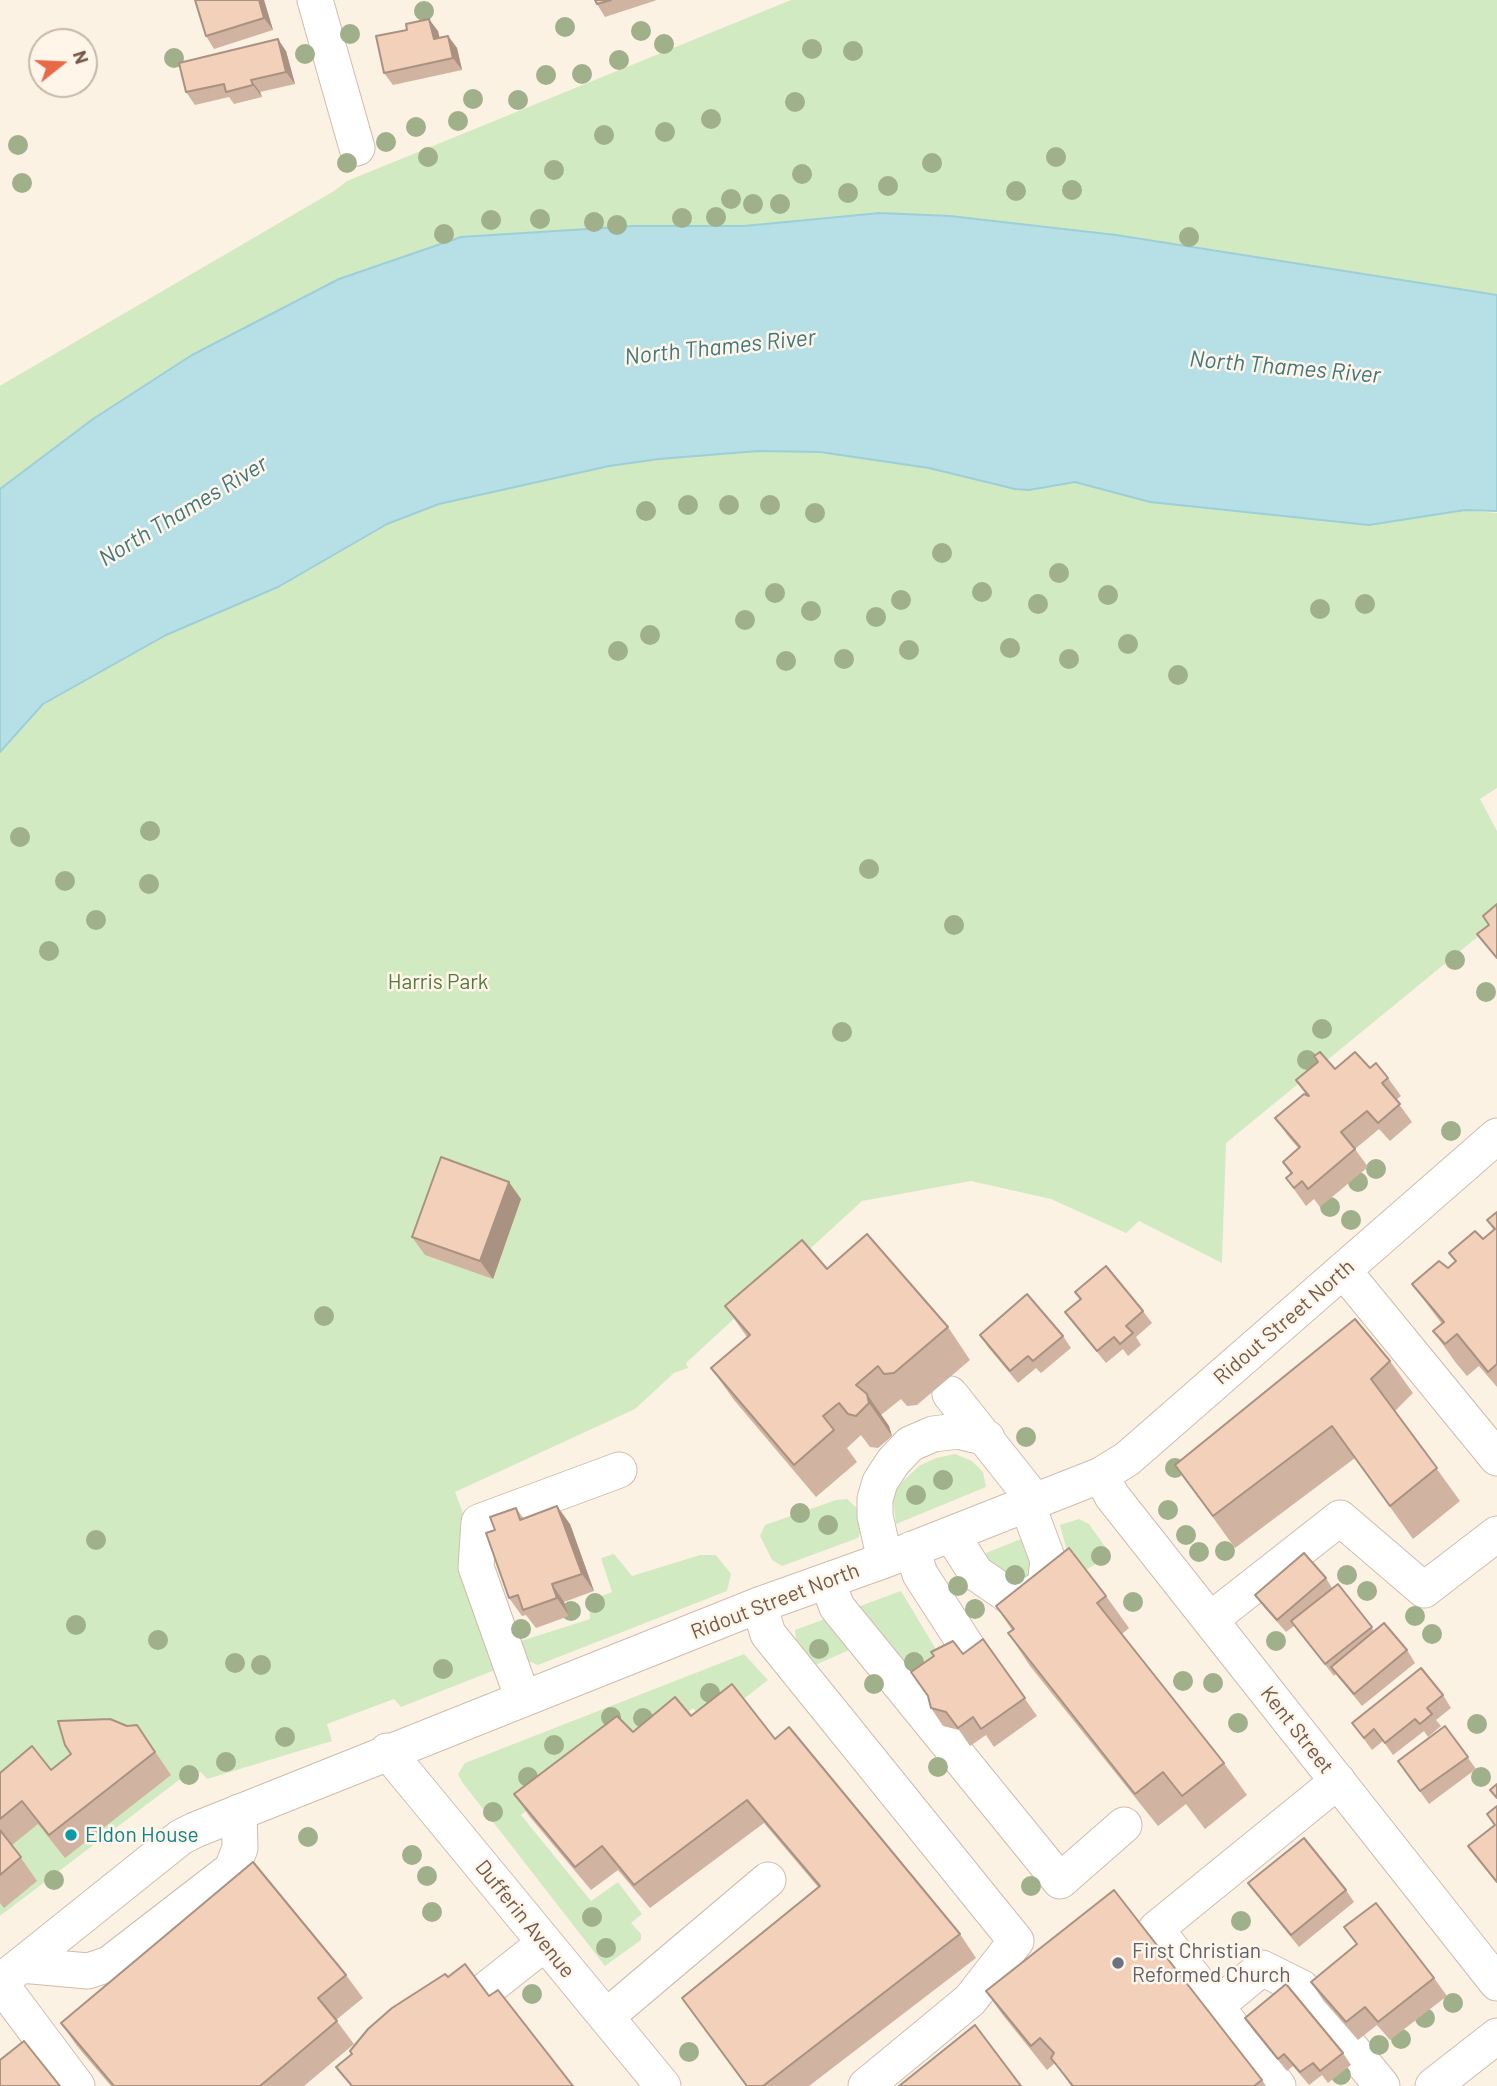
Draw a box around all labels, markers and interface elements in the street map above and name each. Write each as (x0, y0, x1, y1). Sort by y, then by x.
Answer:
north arrow (28, 28, 98, 98)
text: N (69, 47, 94, 67)
water label: North Thames River (623, 323, 817, 371)
water label: North Thames River (1188, 345, 1382, 389)
water label: North Thames River (94, 450, 272, 572)
park label: Harris Park (388, 969, 488, 995)
street label: Ridout Street North (1208, 1254, 1360, 1390)
street label: Ridout Street North (687, 1557, 863, 1645)
street label: Kent Street (1255, 1681, 1339, 1779)
place label: Eldon House (85, 1822, 199, 1848)
marker: Eldon House (63, 1827, 79, 1843)
street label: Dufferin Avenue (470, 1855, 580, 1983)
place label: First Christian Reformed Church (1132, 1938, 1291, 1988)
marker: First Christian Reformed Church (1110, 1955, 1126, 1971)

